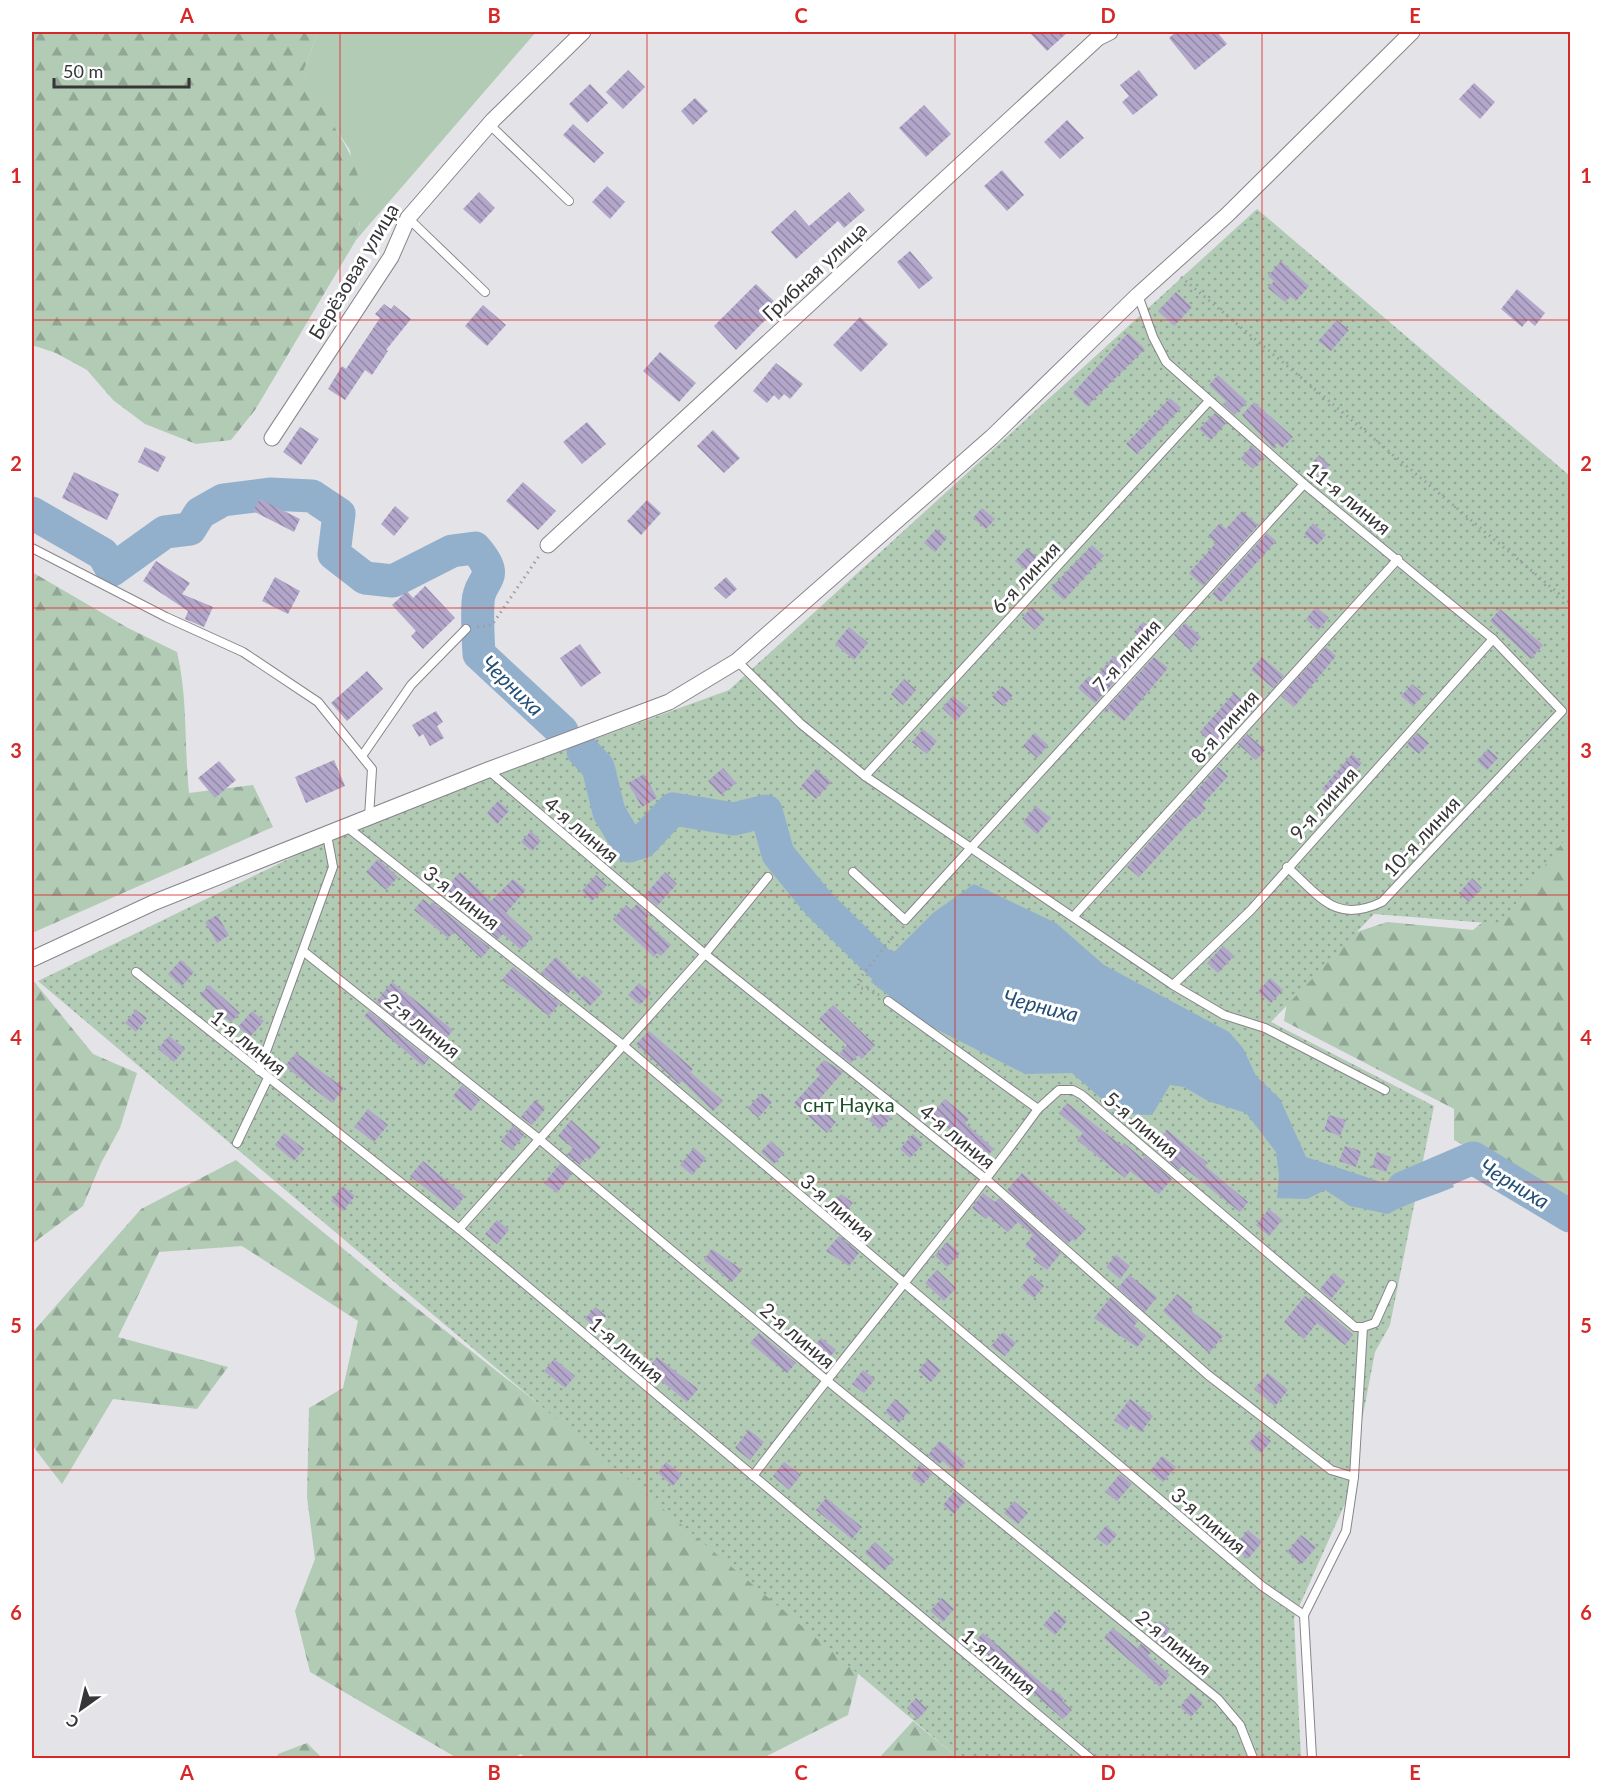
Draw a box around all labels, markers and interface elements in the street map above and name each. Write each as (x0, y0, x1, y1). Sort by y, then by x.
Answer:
text: A (179, 3, 194, 27)
text: B (487, 3, 501, 27)
text: C (794, 3, 808, 27)
text: D (1100, 3, 1116, 27)
text: E (1409, 3, 1421, 27)
scale bar (54, 51, 189, 89)
text: 50 m (63, 60, 103, 82)
text: 1 (10, 163, 22, 187)
text: 1 (1580, 163, 1592, 187)
street label: Берёзовая улица (303, 199, 403, 343)
street label: Грибная улица (757, 217, 871, 325)
text: 2 (10, 451, 22, 475)
text: 2 (1580, 451, 1592, 475)
street label: 11-я линия (1302, 457, 1396, 539)
street label: 6-я линия (986, 536, 1064, 618)
street label: 7-я линия (1087, 614, 1165, 696)
water label: Черниха (477, 650, 549, 720)
street label: 8-я линия (1185, 685, 1263, 767)
text: 3 (10, 738, 22, 762)
text: 3 (1580, 738, 1592, 762)
street label: 9-я линия (1284, 762, 1362, 844)
street label: 4-я линия (540, 791, 624, 867)
street label: 10-я линия (1378, 791, 1464, 881)
street label: 3-я линия (419, 860, 505, 934)
water label: Черниха (1001, 984, 1081, 1026)
street label: 2-я линия (381, 987, 465, 1063)
street label: 1-я линия (207, 1004, 291, 1080)
text: 4 (10, 1025, 22, 1049)
text: 4 (1580, 1025, 1592, 1049)
street label: 5-я линия (1100, 1086, 1184, 1162)
park label: снт Наука (803, 1092, 895, 1116)
street label: 4-я линия (916, 1098, 1000, 1174)
water label: Черниха (1476, 1153, 1554, 1213)
street label: 3-я линия (796, 1168, 880, 1246)
street label: 2-я линия (756, 1297, 840, 1373)
street label: 1-я линия (585, 1311, 669, 1387)
text: 5 (10, 1313, 22, 1337)
text: 5 (1580, 1313, 1592, 1337)
street label: 3-я линия (1167, 1482, 1251, 1558)
text: 6 (10, 1600, 22, 1624)
text: 6 (1580, 1600, 1592, 1624)
street label: 2-я линия (1132, 1604, 1216, 1680)
street label: 1-я линия (957, 1623, 1041, 1699)
north arrow (51, 1679, 111, 1739)
text: С (62, 1711, 82, 1733)
text: A (179, 1760, 194, 1784)
text: B (487, 1760, 501, 1784)
text: C (794, 1760, 808, 1784)
text: D (1100, 1760, 1116, 1784)
text: E (1409, 1760, 1421, 1784)

